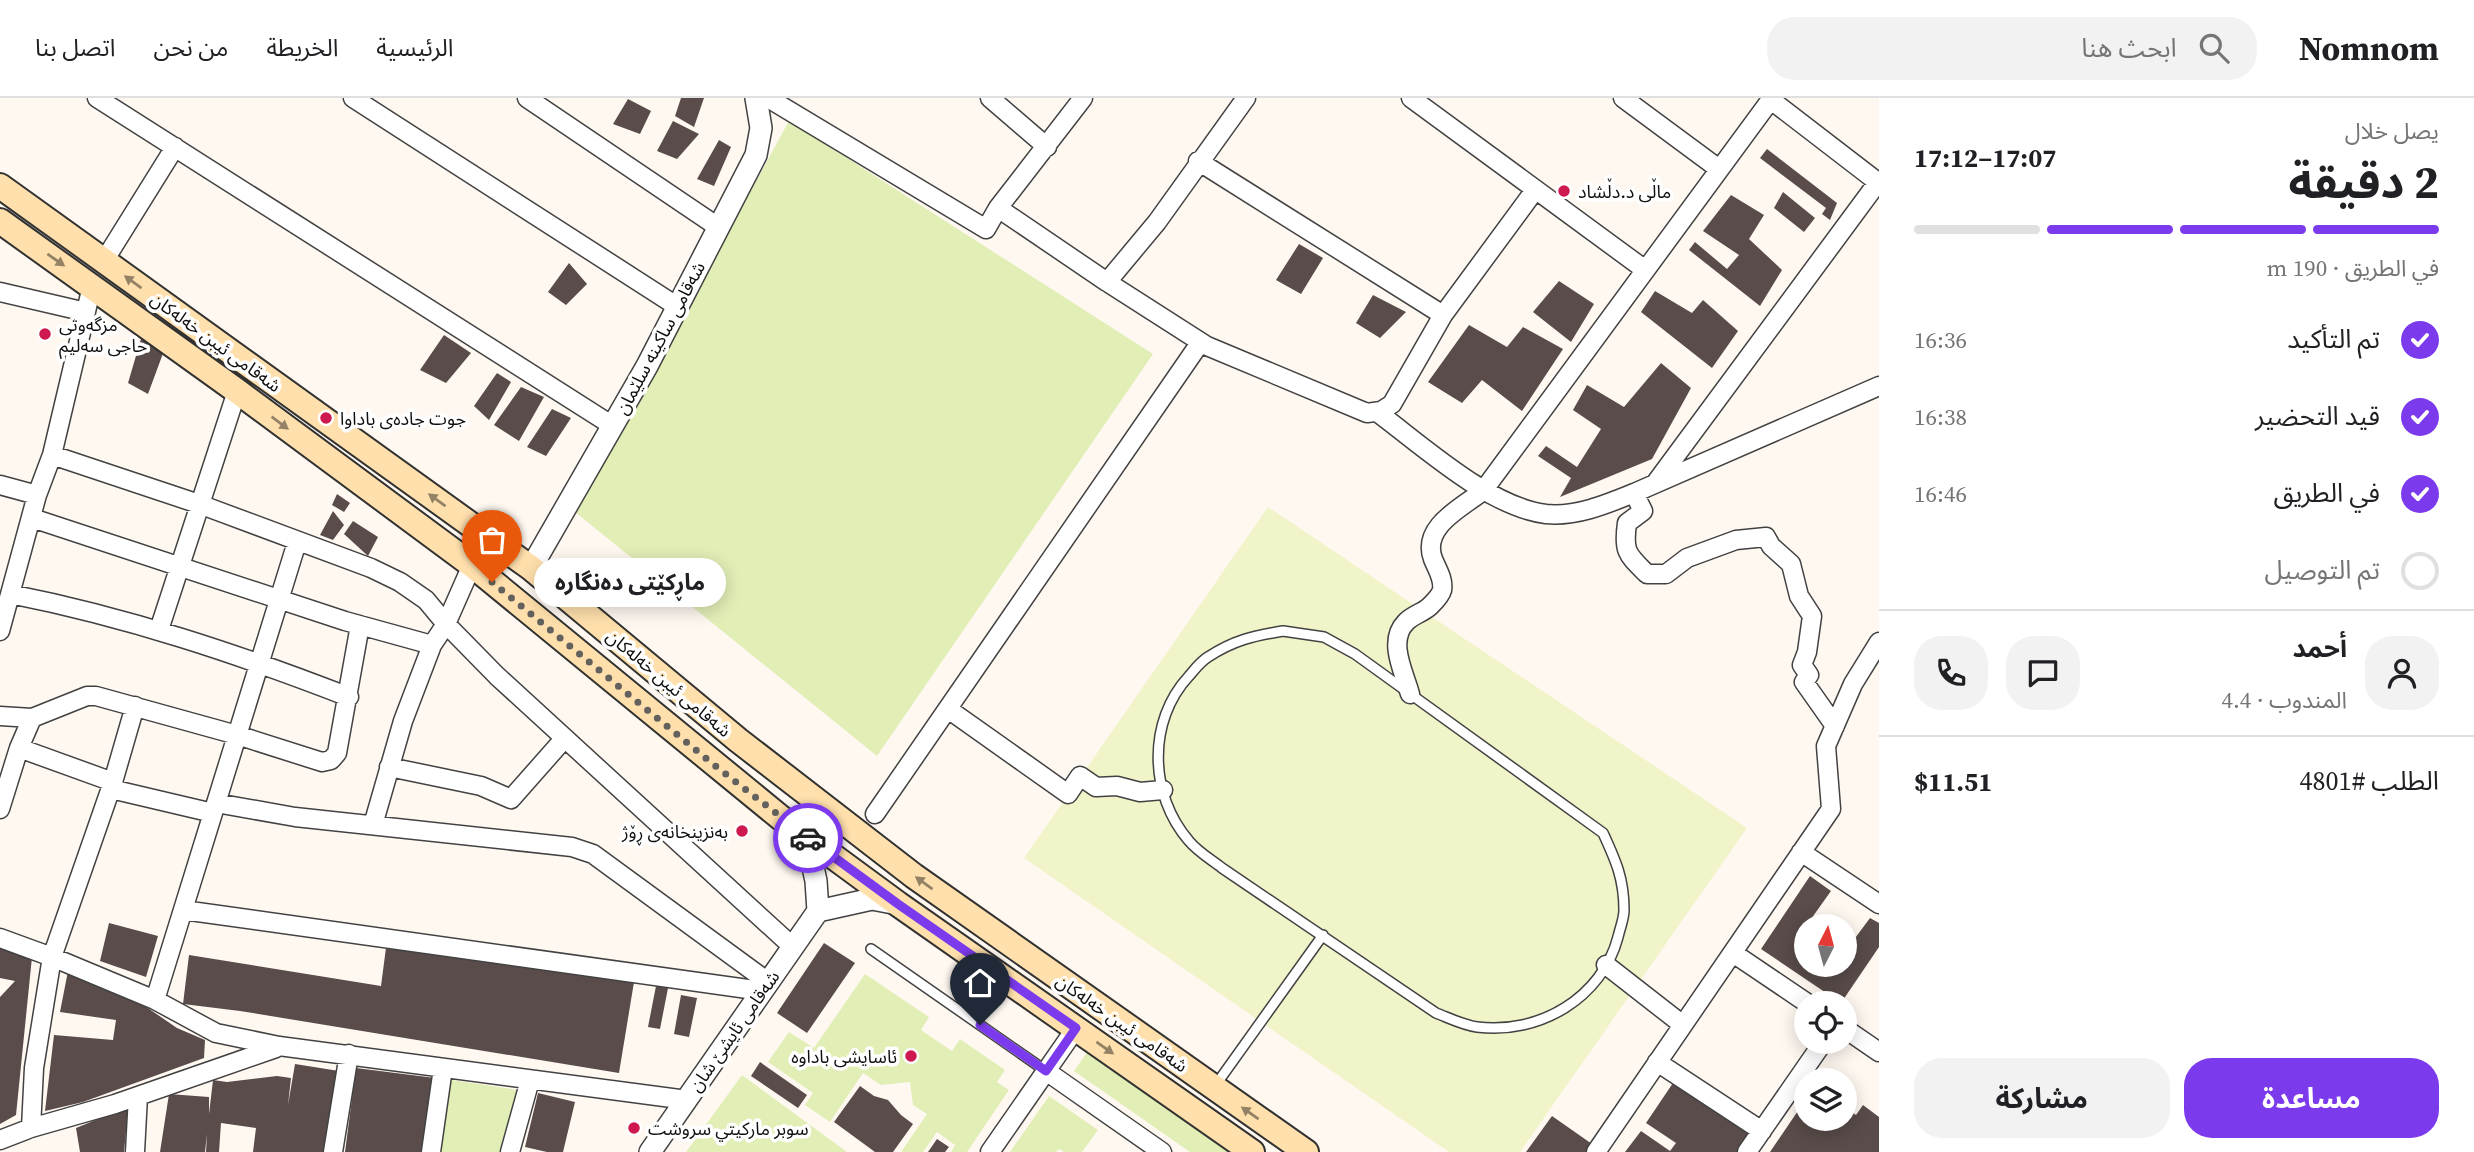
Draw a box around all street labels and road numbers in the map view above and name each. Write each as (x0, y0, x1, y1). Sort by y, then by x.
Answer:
street label: شەقامی ساکینە سلێمان (609, 257, 711, 419)
street label: شەقامی ئیبن خەلەکان (146, 286, 286, 398)
street label: شەقامی ئیبن خەلەکان (601, 623, 737, 743)
street label: شەقامی ئایشێ شان (683, 965, 785, 1097)
street label: شەقامی ئیبن خەلەکان (1051, 968, 1193, 1078)

